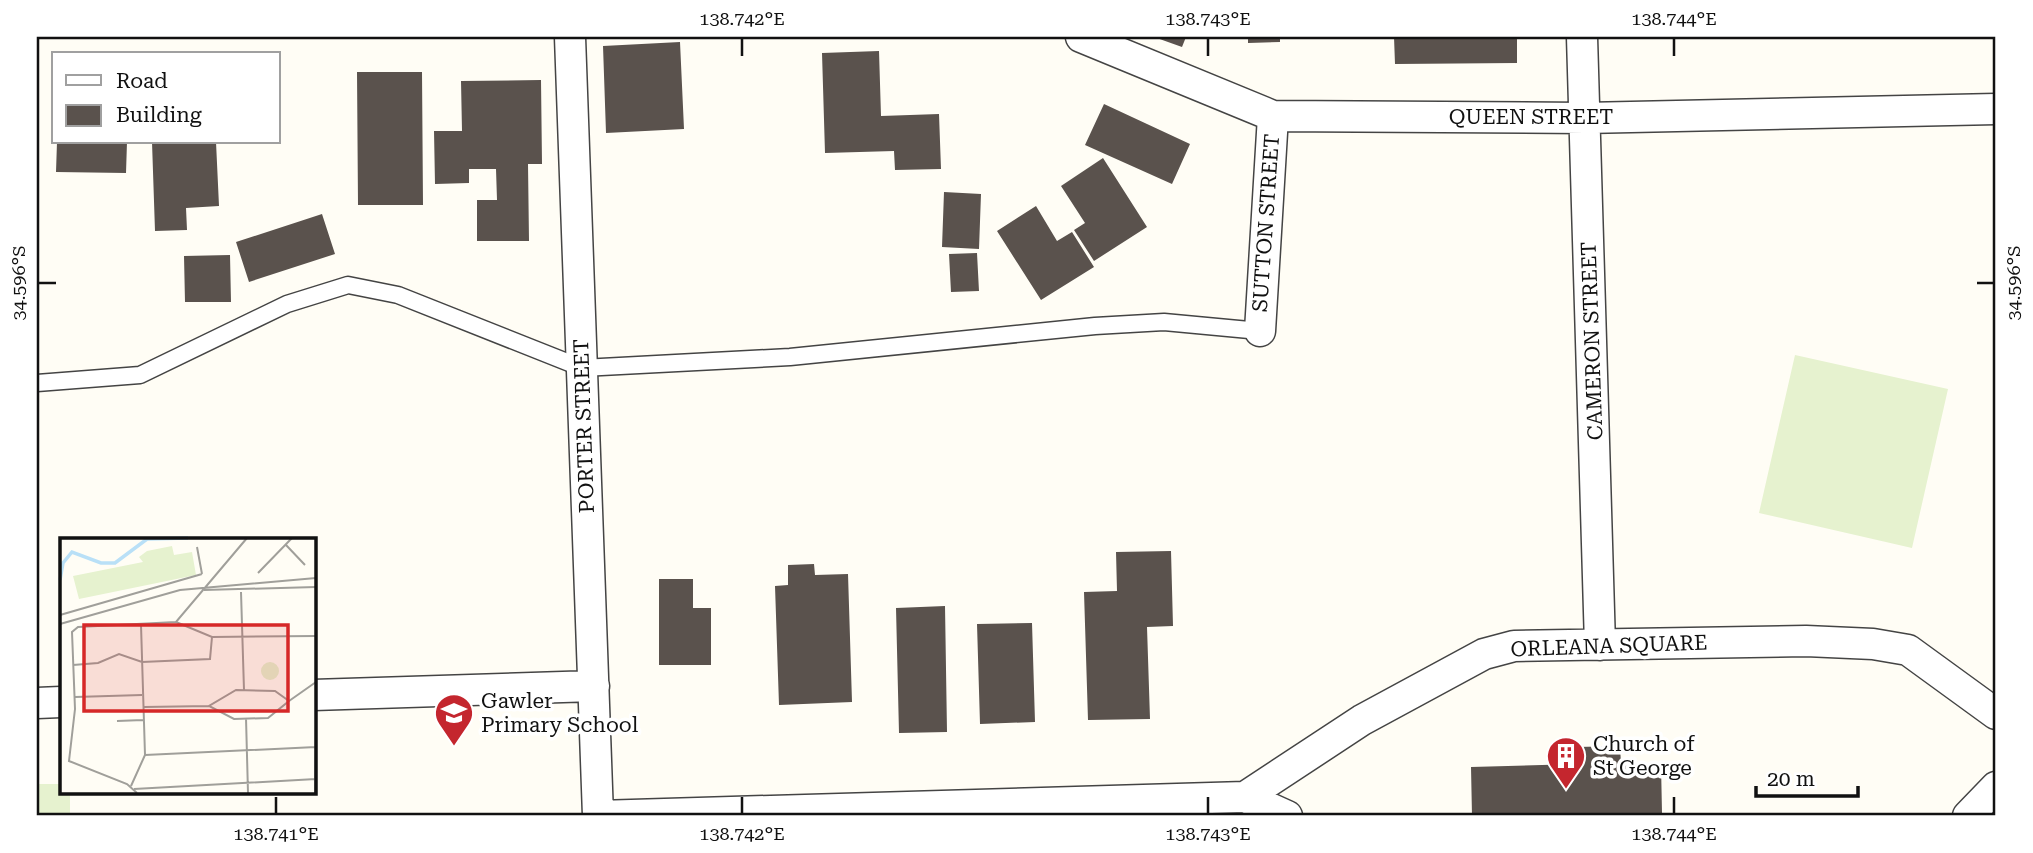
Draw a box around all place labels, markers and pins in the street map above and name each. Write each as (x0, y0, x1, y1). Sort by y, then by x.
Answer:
place label: Gawler Primary School (481, 689, 639, 737)
school or university icon: Gawler Primary School (433, 692, 475, 747)
place label: Church of St George (1593, 732, 1695, 780)
building icon: Church of St George (1545, 735, 1587, 790)

